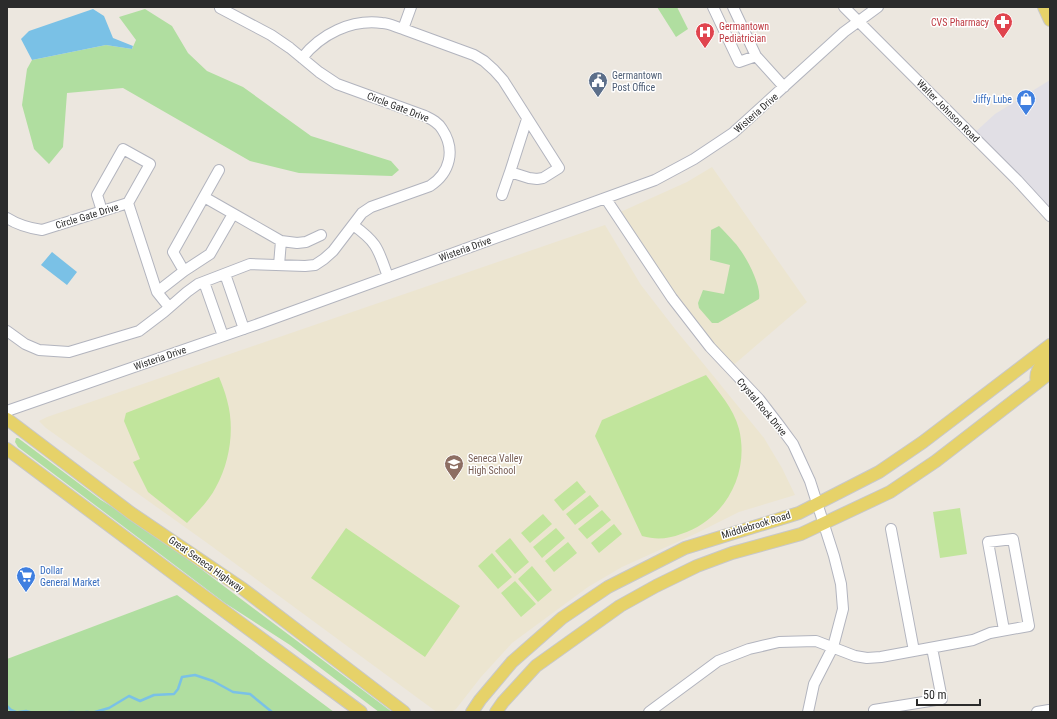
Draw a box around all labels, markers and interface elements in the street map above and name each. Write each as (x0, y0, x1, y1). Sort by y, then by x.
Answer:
pharmacy icon: CVS Pharmacy (992, 11, 1014, 39)
place label: CVS Pharmacy (931, 17, 989, 28)
hospital icon: Germantown Pediatrician (694, 21, 716, 49)
place label: Germantown Pediatrician (719, 21, 769, 44)
public building icon: Germantown Post Office (587, 70, 609, 98)
place label: Germantown Post Office (612, 70, 662, 93)
street label: Walter Johnson Road (914, 77, 982, 145)
shop icon: Jiffy Lube (1015, 88, 1037, 116)
street label: Circle Gate Drive (365, 90, 431, 124)
street label: Wisteria Drive (732, 91, 780, 135)
place label: Jiffy Lube (973, 94, 1012, 105)
street label: Circle Gate Drive (54, 201, 120, 231)
street label: Wisteria Drive (438, 234, 493, 263)
street label: Wisteria Drive (132, 344, 188, 372)
street label: Crystal Rock Drive (735, 376, 789, 438)
school or university icon: Seneca Valley High School (443, 453, 465, 481)
place label: Seneca Valley High School (468, 453, 523, 476)
street label: Middlebrook Road (720, 509, 792, 541)
street label: Great Seneca Highway (167, 534, 245, 594)
supermarket icon: Dollar General Market (15, 565, 37, 593)
place label: Dollar General Market (40, 565, 100, 588)
scale bar (917, 681, 980, 707)
text: 50 m (923, 688, 947, 702)

